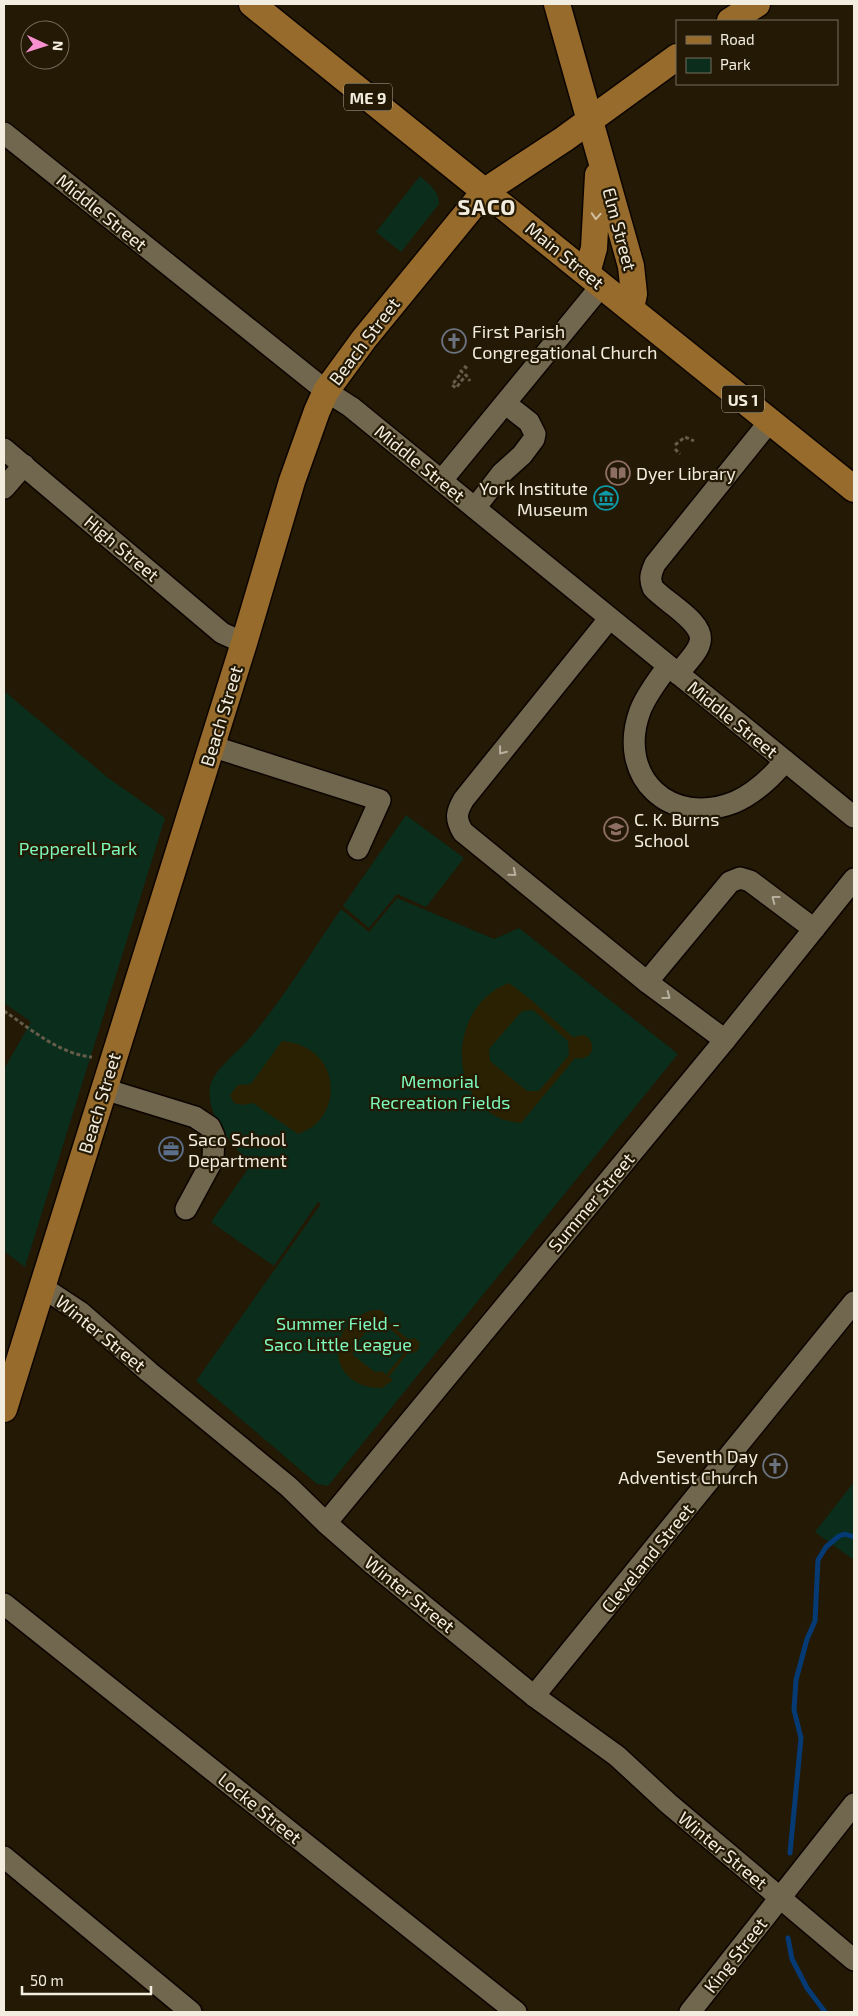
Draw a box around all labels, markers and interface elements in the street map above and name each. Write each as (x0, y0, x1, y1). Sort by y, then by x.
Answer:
north arrow (20, 20, 70, 70)
legend (676, 20, 838, 85)
text: Road (720, 30, 755, 48)
text: N (50, 40, 67, 52)
text: Park (720, 55, 751, 73)
road number: ME 9 (344, 84, 392, 110)
street label: Middle Street (52, 169, 152, 255)
street label: Elm Street (598, 185, 642, 273)
district label: SACO (458, 193, 516, 219)
one-way arrow (591, 212, 602, 220)
street label: Main Street (521, 217, 609, 293)
street label: Beach Street (324, 293, 404, 389)
place label: First Parish Congregational Church (472, 320, 658, 363)
church icon: First Parish Congregational Church (441, 328, 467, 354)
road number: US 1 (722, 386, 764, 412)
street label: Middle Street (370, 420, 470, 506)
library icon: Dyer Library (605, 460, 631, 486)
place label: Dyer Library (636, 462, 736, 484)
place label: York Institute Museum (479, 477, 588, 520)
museum icon: York Institute Museum (593, 485, 619, 511)
street label: High Street (80, 510, 164, 586)
street label: Beach Street (195, 663, 247, 769)
street label: Middle Street (683, 676, 783, 762)
one-way arrow (500, 745, 508, 754)
place label: C. K. Burns School (634, 808, 719, 851)
school or university icon: C. K. Burns School (603, 816, 629, 842)
park label: Pepperell Park (19, 837, 137, 859)
one-way arrow (508, 867, 517, 876)
one-way arrow (772, 897, 781, 905)
one-way arrow (661, 991, 670, 999)
street label: Beach Street (73, 1050, 125, 1156)
park label: Memorial Recreation Fields (370, 1070, 510, 1113)
place label: Saco School Department (188, 1128, 287, 1171)
office icon: Saco School Department (158, 1136, 184, 1162)
street label: Summer Street (543, 1148, 639, 1256)
street label: Winter Street (52, 1290, 151, 1376)
park label: Summer Field - Saco Little League (264, 1312, 412, 1355)
place label: Seventh Day Adventist Church (618, 1445, 758, 1488)
church icon: Seventh Day Adventist Church (762, 1453, 788, 1479)
street label: Cleveland Street (596, 1499, 698, 1617)
street label: Winter Street (361, 1551, 460, 1637)
street label: Locke Street (214, 1768, 306, 1848)
street label: Winter Street (674, 1806, 772, 1894)
street label: King Street (699, 1913, 771, 1997)
scale bar (22, 1964, 151, 1996)
text: 50 m (30, 1971, 64, 1989)

